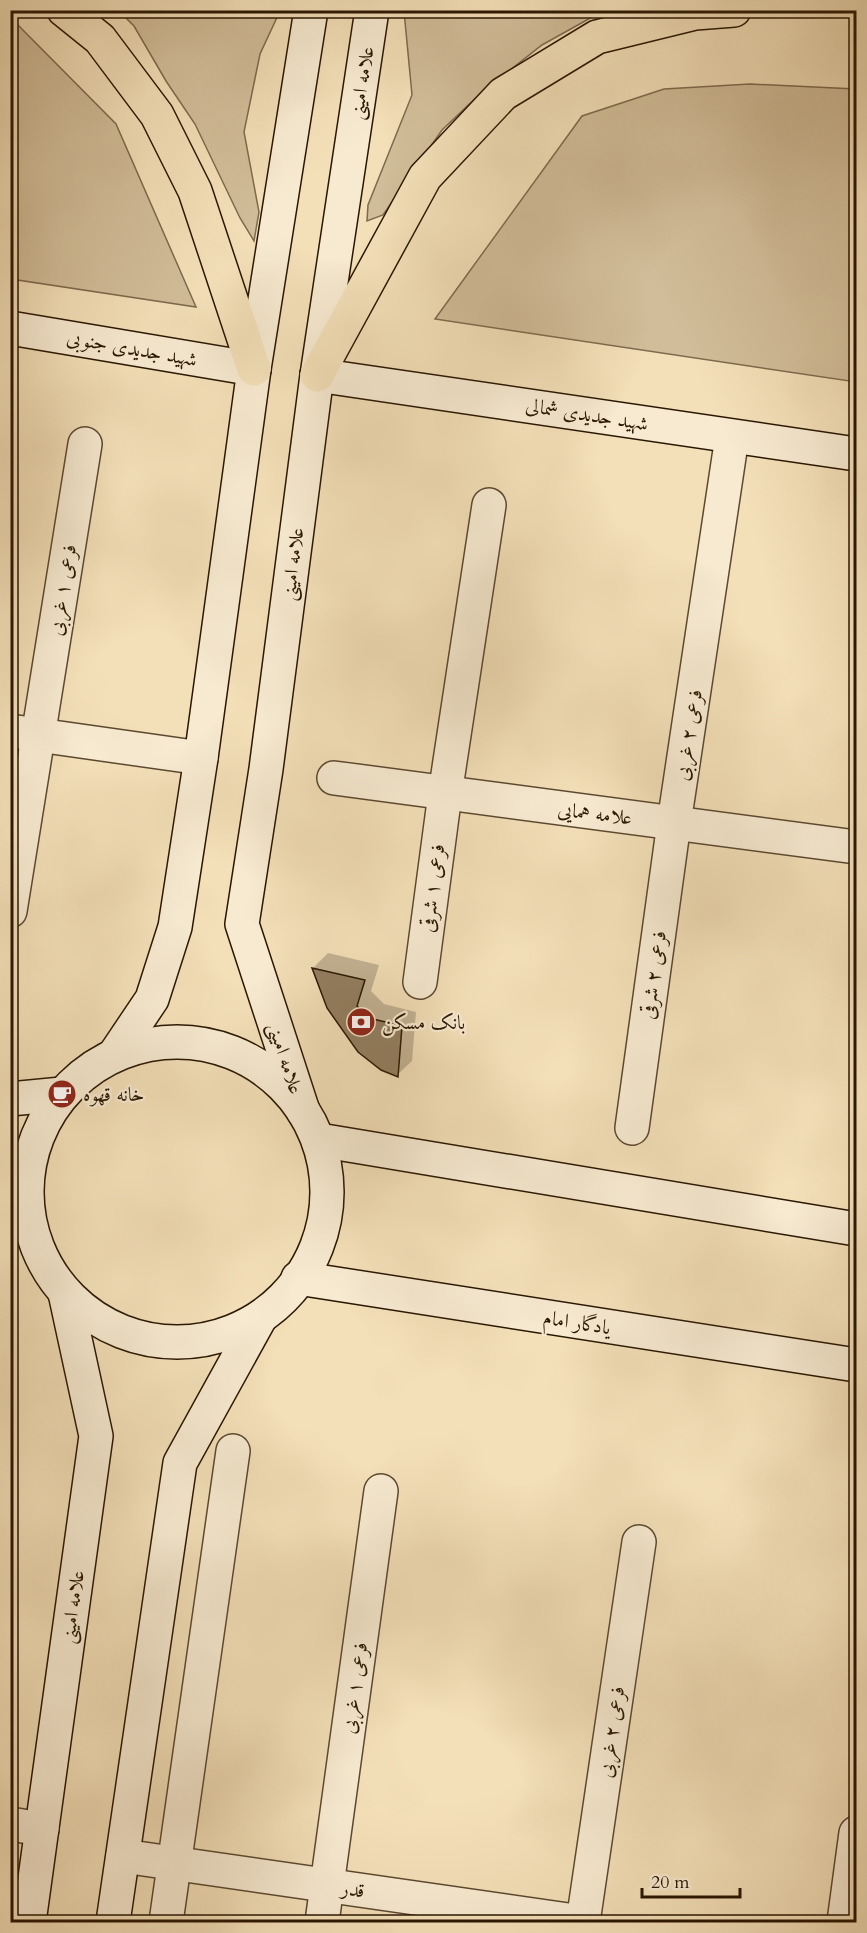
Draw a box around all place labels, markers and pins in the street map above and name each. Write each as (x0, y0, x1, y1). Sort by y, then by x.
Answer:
bank icon: بانک مسکن (345, 1006, 377, 1038)
place label: بانک مسکن (382, 1009, 465, 1036)
cafe icon: خانه قهوه (46, 1078, 78, 1110)
place label: خانه قهوه (83, 1081, 144, 1108)

